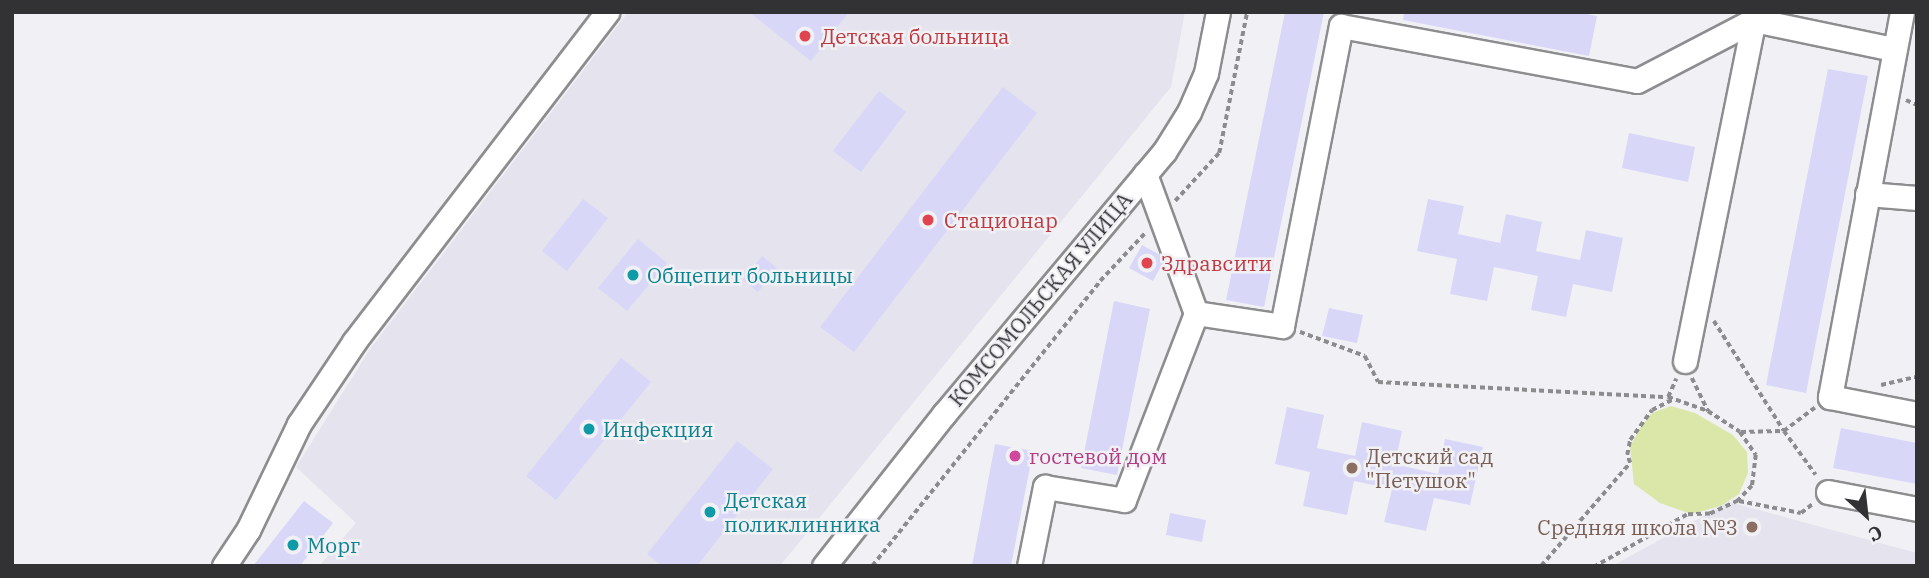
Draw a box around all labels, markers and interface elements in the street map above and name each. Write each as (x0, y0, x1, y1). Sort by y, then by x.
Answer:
place label: Детская больница (821, 23, 1010, 49)
marker: Детская больница (795, 26, 815, 46)
street label: КОМСОМОЛЬСКАЯ УЛИЦА (943, 187, 1137, 411)
place label: Стационар (944, 207, 1058, 233)
marker: Стационар (918, 210, 938, 230)
place label: Здравсити (1161, 250, 1272, 276)
marker: Здравсити (1139, 255, 1155, 271)
place label: Общепит больницы (647, 262, 853, 288)
marker: Общепит больницы (625, 267, 641, 283)
place label: Инфекция (603, 416, 713, 442)
marker: Инфекция (581, 421, 597, 437)
place label: гостевой дом (1029, 443, 1167, 469)
place label: Детский сад "Петушок" (1366, 443, 1493, 493)
marker: гостевой дом (1007, 448, 1023, 464)
marker: Детский сад "Петушок" (1344, 460, 1360, 476)
north arrow (1831, 480, 1901, 550)
place label: Детская поликлинника (724, 487, 881, 537)
marker: Детская поликлинника (702, 504, 718, 520)
place label: Средняя школа №3 (1537, 514, 1738, 540)
marker: Средняя школа №3 (1744, 519, 1760, 535)
text: С (1864, 520, 1887, 547)
place label: Морг (307, 532, 360, 558)
marker: Морг (285, 537, 301, 553)

